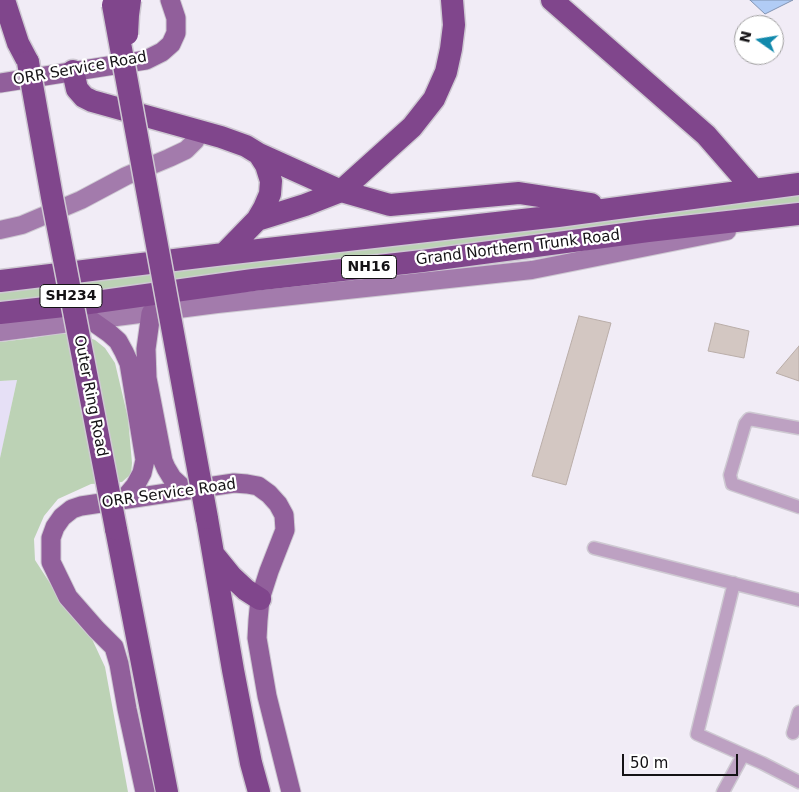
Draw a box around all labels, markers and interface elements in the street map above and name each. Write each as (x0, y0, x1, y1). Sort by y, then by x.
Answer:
north arrow (734, 15, 784, 65)
text: N (736, 29, 754, 44)
street label: ORR Service Road (12, 48, 148, 90)
street label: Grand Northern Trunk Road (415, 227, 621, 269)
road number: NH16 (342, 256, 396, 278)
road number: SH234 (40, 284, 102, 308)
street label: Outer Ring Road (69, 334, 111, 458)
street label: ORR Service Road (101, 476, 237, 512)
scale bar (624, 744, 740, 776)
text: 50 m (630, 754, 668, 772)

